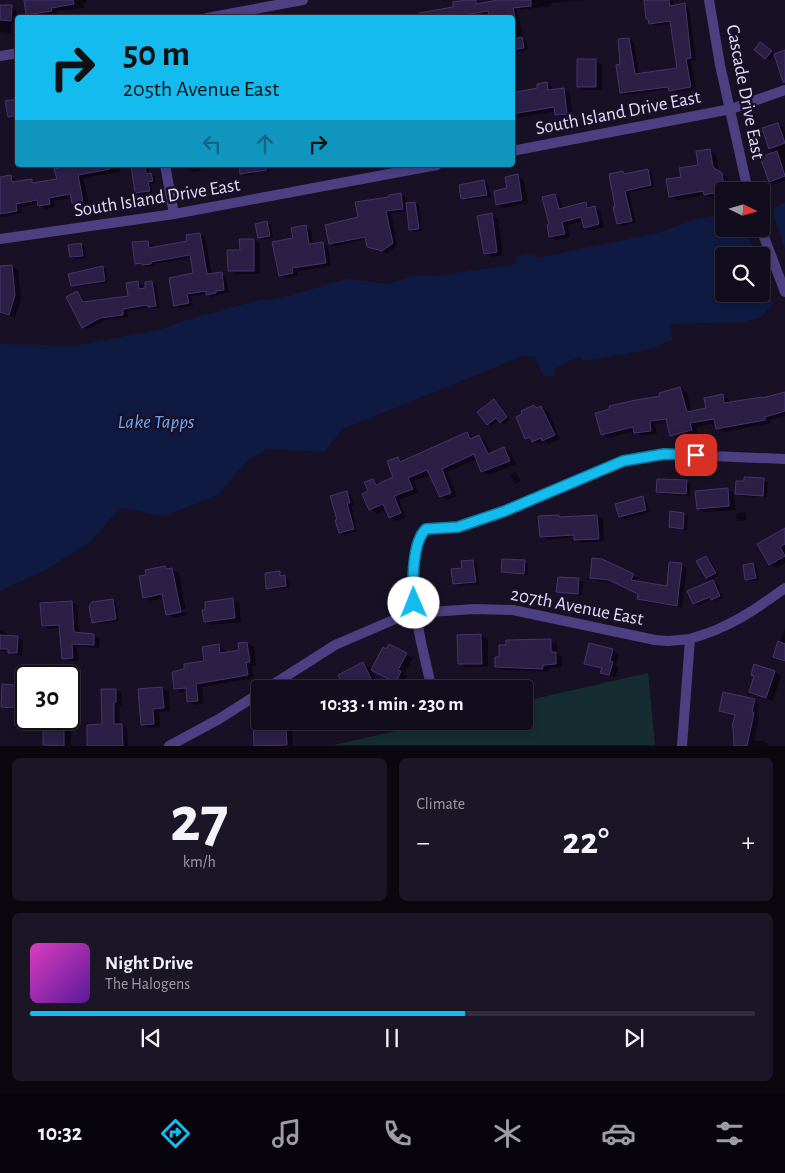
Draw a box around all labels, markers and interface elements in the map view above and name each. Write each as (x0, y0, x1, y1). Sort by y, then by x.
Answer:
street label: Cascade Drive East (723, 23, 767, 161)
icon: right (40, 35, 105, 100)
text: 50 m (123, 37, 190, 72)
text: 205th Avenue East (123, 78, 279, 100)
street label: South Island Drive East (534, 88, 702, 138)
icon: left (198, 130, 226, 158)
icon: ahead (251, 130, 279, 158)
icon: right (304, 130, 332, 158)
street label: South Island Drive East (73, 175, 241, 221)
north arrow (715, 182, 770, 238)
map controls (715, 182, 770, 302)
button: search (715, 247, 770, 302)
water label: Lake Tapps (118, 412, 195, 432)
pin (675, 434, 717, 476)
icon: arrive (682, 441, 710, 469)
position arrow (387, 576, 439, 628)
street label: 207th Avenue East (509, 585, 645, 629)
speed limit sign: 30 (15, 665, 80, 730)
text: 10:33 · 1 min · 230 m (321, 695, 463, 714)
text: 27 (170, 788, 229, 853)
text: Climate (417, 796, 465, 812)
text: 22° (562, 823, 609, 861)
text: − (417, 829, 430, 857)
text: + (742, 829, 755, 857)
text: km/h (183, 854, 216, 870)
text: Night Drive (105, 954, 193, 973)
text: The Halogens (105, 976, 190, 992)
icon: previous (137, 1024, 165, 1052)
icon: pause (378, 1024, 406, 1052)
icon: next (620, 1024, 648, 1052)
icon: directions (158, 1116, 193, 1151)
icon: music (269, 1116, 304, 1151)
icon: phone (380, 1116, 415, 1151)
icon: climate (490, 1116, 525, 1151)
icon: car (601, 1116, 636, 1151)
icon: filters (712, 1116, 747, 1151)
text: 10:32 (38, 1122, 82, 1144)

